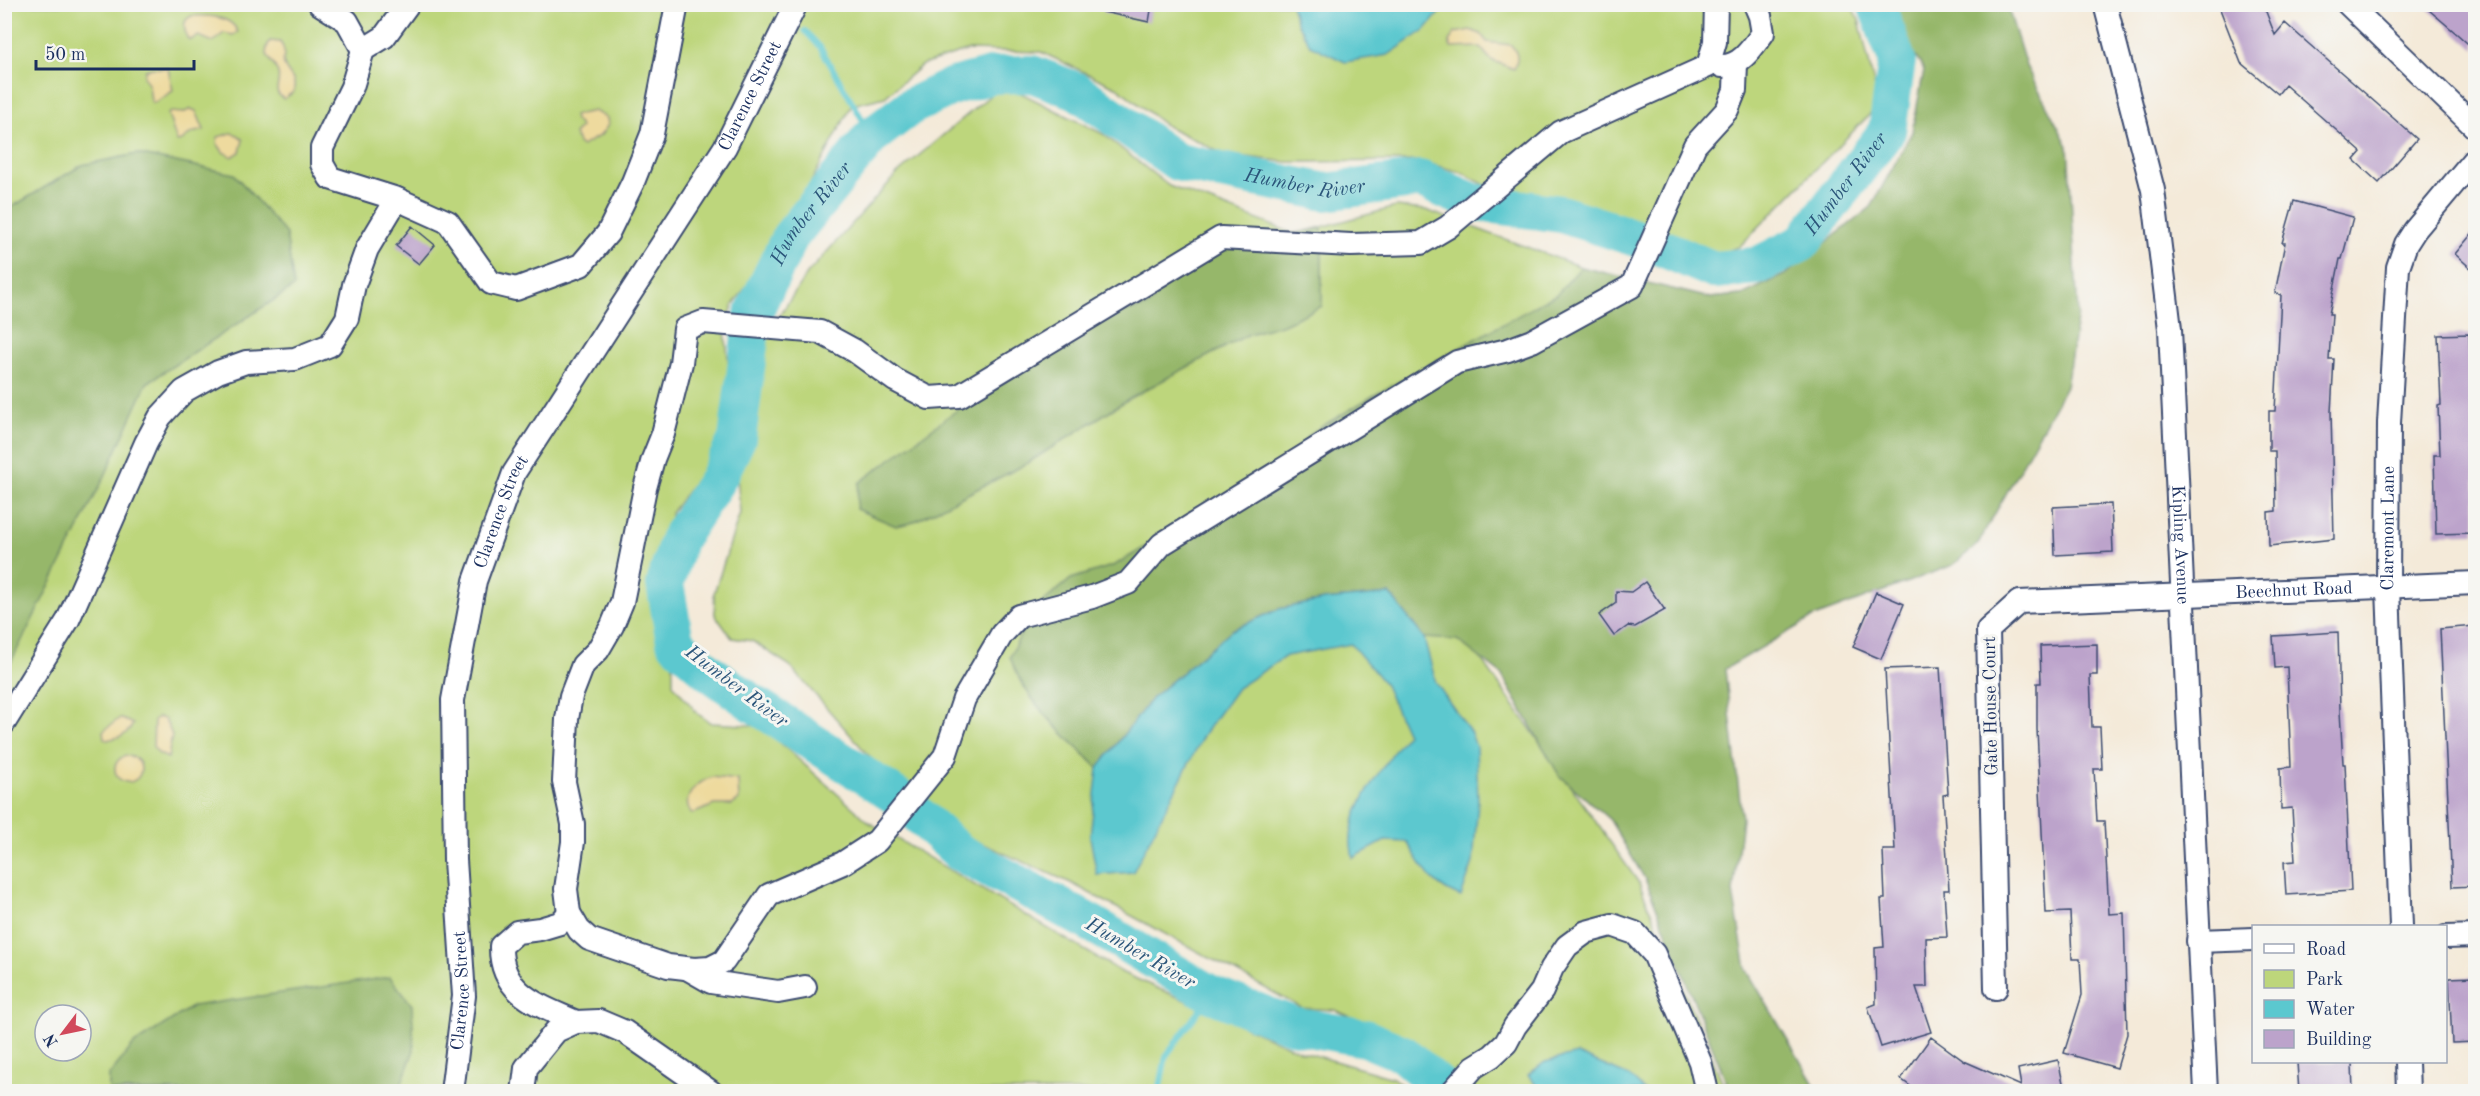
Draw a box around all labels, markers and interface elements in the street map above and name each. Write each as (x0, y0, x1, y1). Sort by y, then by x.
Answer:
scale bar (36, 33, 194, 71)
street label: Clarence Street (715, 38, 785, 154)
text: 50 m (45, 46, 85, 64)
water label: Humber River (1801, 129, 1892, 240)
water label: Humber River (767, 159, 856, 270)
water label: Humber River (1241, 166, 1367, 203)
street label: Clarence Street (471, 452, 532, 571)
street label: Claremont Lane (2379, 466, 2398, 591)
street label: Kipling Avenue (2168, 485, 2192, 605)
street label: Beechnut Road (2235, 579, 2353, 602)
street label: Gate House Court (1981, 636, 2001, 776)
water label: Humber River (680, 641, 791, 732)
water label: Humber River (1081, 914, 1199, 994)
legend (2252, 925, 2447, 1063)
street label: Clarence Street (448, 930, 473, 1052)
text: Road (2306, 941, 2346, 959)
text: Park (2306, 971, 2343, 989)
text: Water (2306, 1001, 2355, 1019)
north arrow (33, 1003, 93, 1063)
text: N (42, 1030, 62, 1049)
text: Building (2306, 1031, 2372, 1049)

